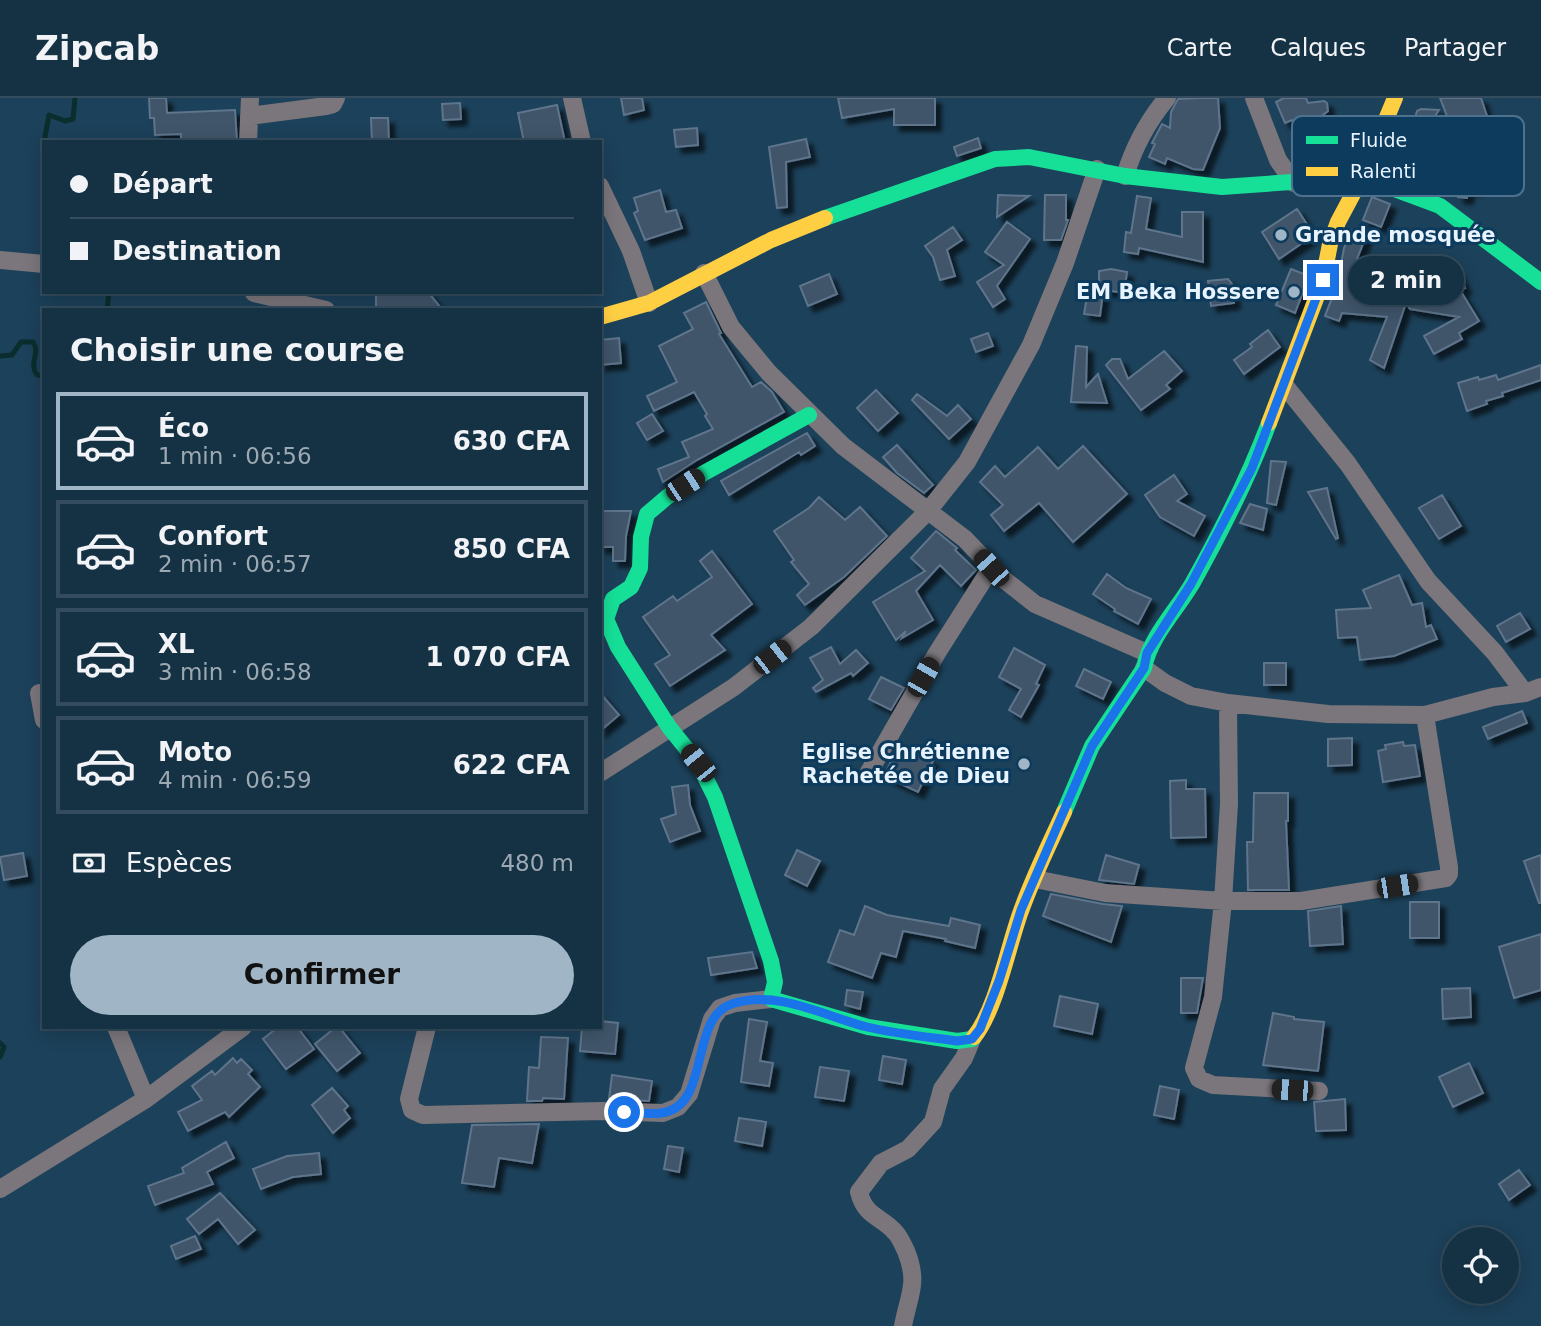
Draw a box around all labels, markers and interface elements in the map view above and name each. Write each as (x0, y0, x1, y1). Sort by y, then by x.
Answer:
text: Zipcab (35, 29, 159, 68)
text: Carte (1167, 34, 1232, 62)
text: Calques (1270, 34, 1366, 62)
text: Partager (1404, 34, 1506, 62)
legend (1292, 116, 1524, 196)
text: Fluide (1350, 129, 1407, 151)
text: Ralenti (1350, 160, 1416, 182)
text: Départ (112, 169, 213, 199)
place label: Grande mosquée (1295, 223, 1496, 247)
marker: Grande mosquée (1273, 227, 1289, 243)
text: Destination (112, 236, 282, 266)
callout: 2 min (1348, 256, 1463, 304)
route end (1307, 264, 1339, 296)
text: 2 min (1370, 267, 1442, 293)
place label: EM Beka Hossere (1076, 280, 1280, 304)
marker: EM Beka Hossere (1286, 284, 1302, 300)
text: Choisir une course (70, 331, 405, 369)
icon: car (74, 410, 137, 473)
text: Éco (158, 413, 209, 443)
text: 630 CFA (453, 426, 570, 456)
text: 1 min · 06:56 (158, 443, 312, 469)
car (662, 465, 709, 505)
icon: car (74, 518, 137, 581)
text: Confort (158, 521, 268, 551)
text: 850 CFA (453, 534, 570, 564)
car (970, 545, 1013, 591)
text: 2 min · 06:57 (158, 551, 312, 577)
icon: car (74, 626, 137, 689)
text: XL (158, 629, 195, 659)
car (749, 636, 796, 678)
text: 1 070 CFA (426, 642, 570, 672)
car (904, 654, 943, 700)
text: 3 min · 06:58 (158, 659, 312, 685)
icon: car (74, 734, 137, 797)
text: Moto (158, 737, 232, 767)
car (677, 740, 720, 786)
place label: Eglise Chrétienne Rachetée de Dieu (802, 740, 1010, 788)
text: 622 CFA (453, 750, 570, 780)
marker: Eglise Chrétienne Rachetée de Dieu (1016, 756, 1032, 772)
text: 4 min · 06:59 (158, 767, 312, 793)
icon: cash (70, 844, 108, 882)
text: Espèces (126, 848, 232, 878)
text: 480 m (500, 850, 574, 876)
car (1375, 872, 1420, 900)
button: Confirmer (70, 935, 574, 1015)
car (1271, 1078, 1314, 1102)
route start (608, 1096, 640, 1128)
map controls (1442, 1227, 1519, 1304)
button: locate (1442, 1227, 1519, 1304)

